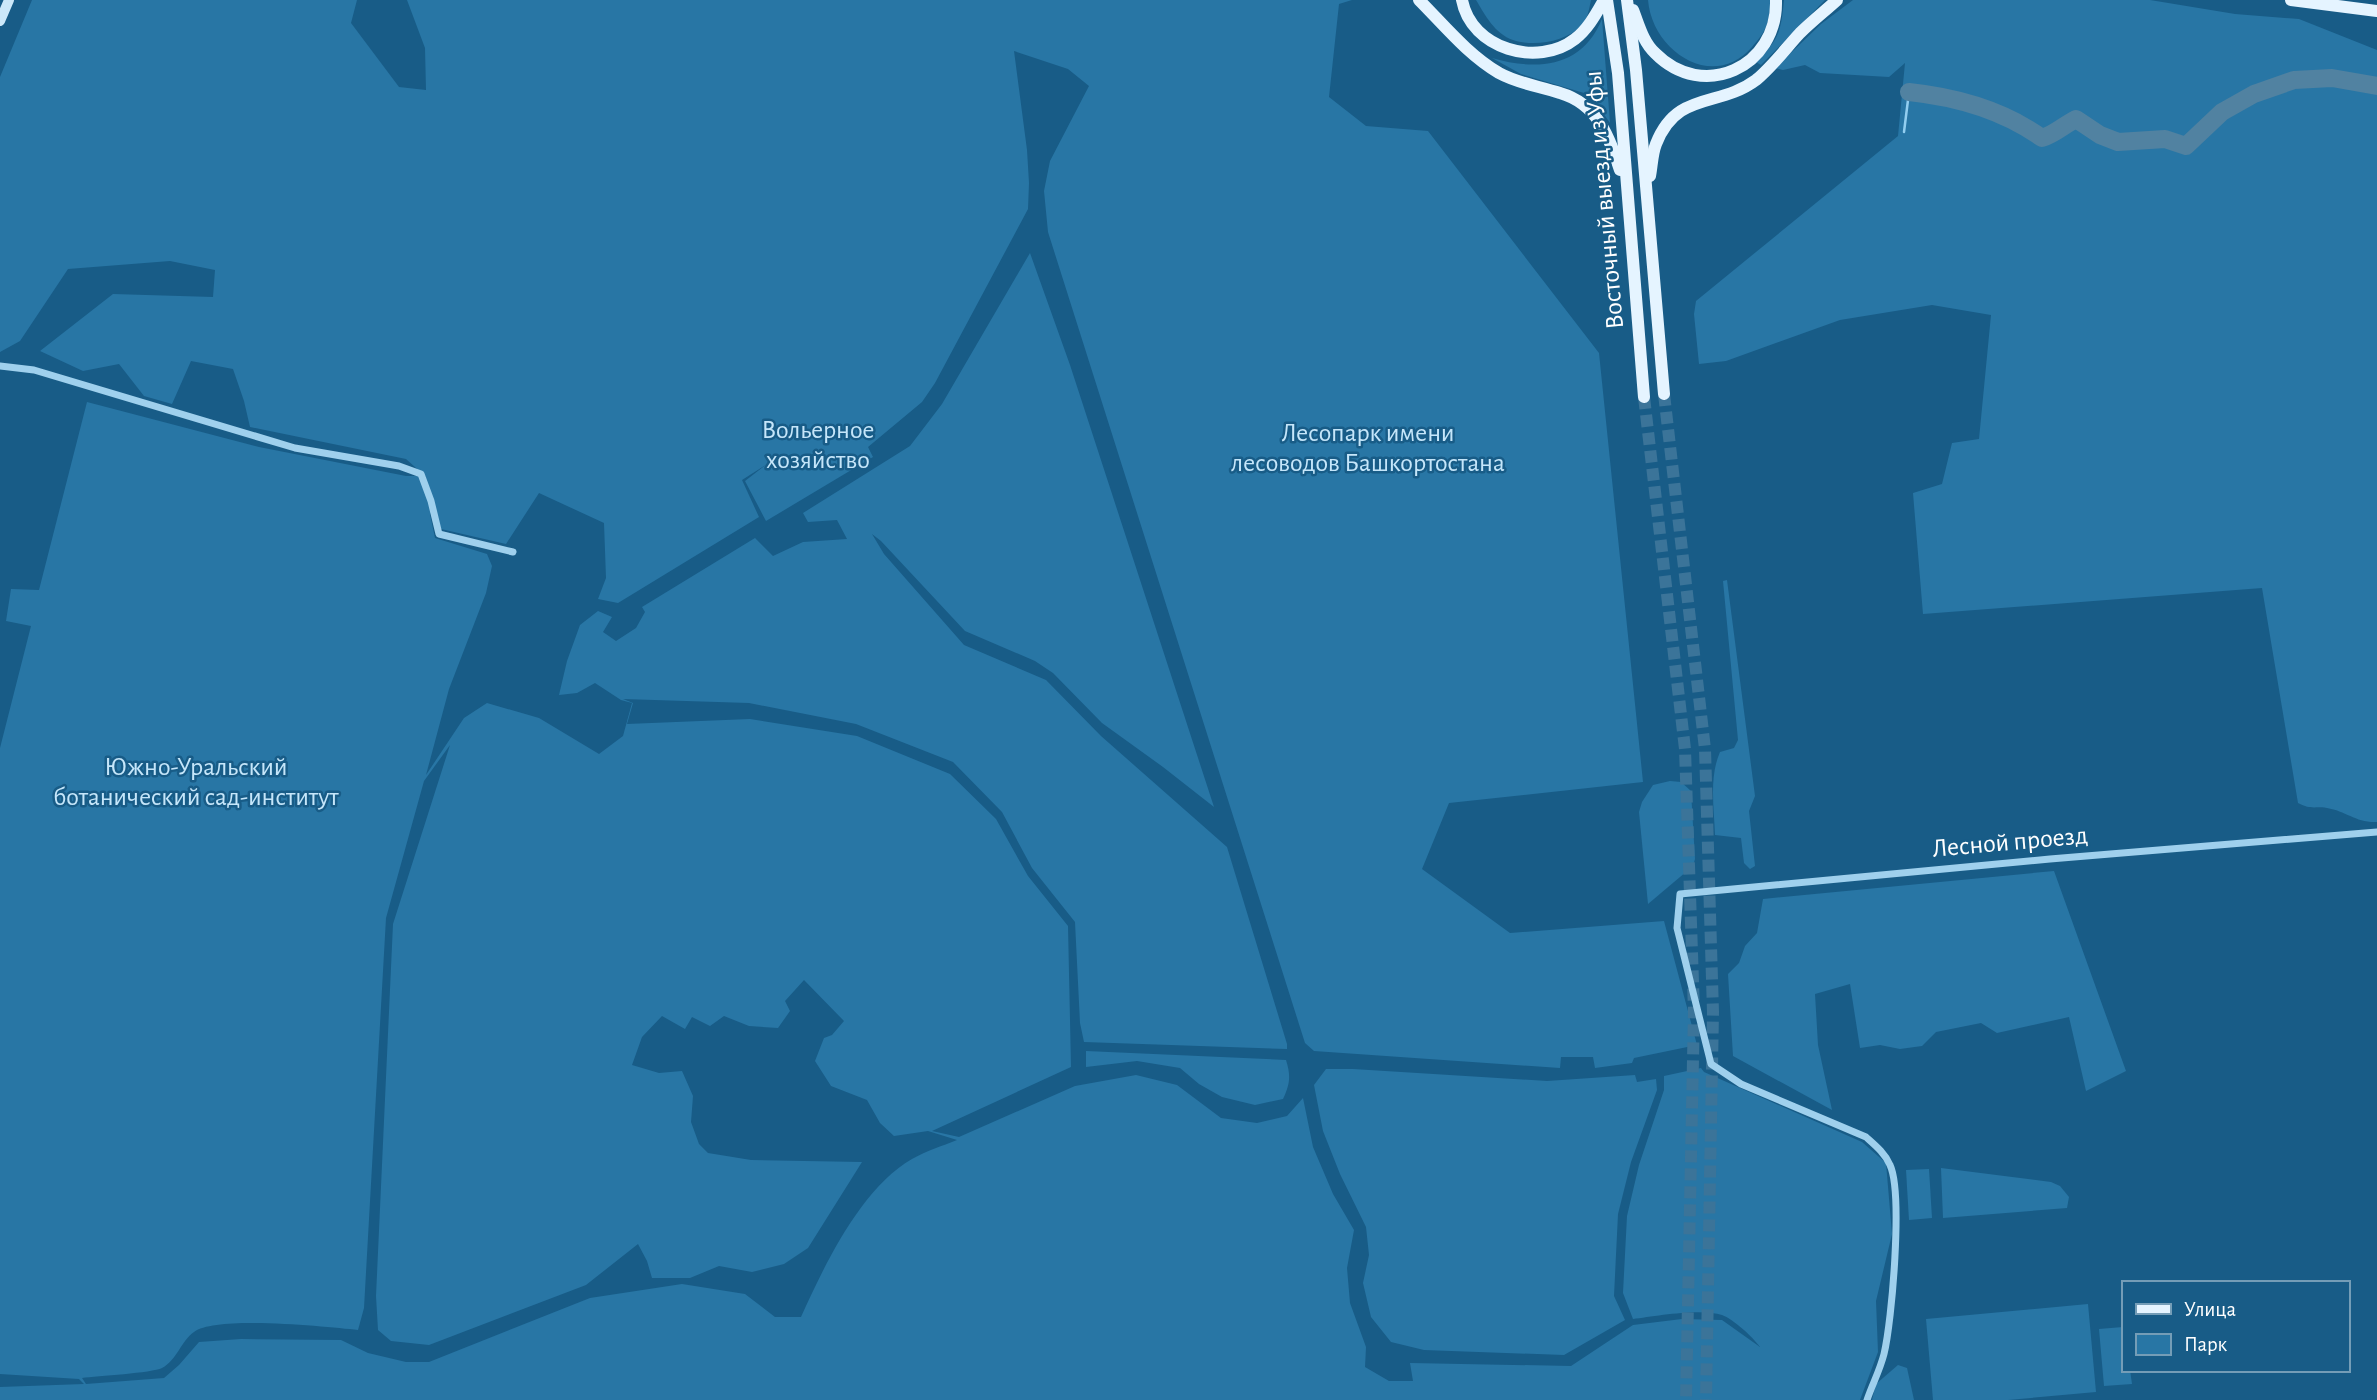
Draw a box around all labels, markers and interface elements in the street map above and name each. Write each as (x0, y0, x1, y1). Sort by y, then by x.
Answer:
street label: Восточный выезд из Уфы (1580, 70, 1628, 330)
park label: Вольерное хозяйство (762, 417, 874, 473)
park label: Лесопарк имени лесоводов Башкортостана (1231, 420, 1505, 476)
park label: Южно-Уральский ботанический сад-институт (53, 754, 339, 810)
street label: Лесной проезд (1931, 822, 2089, 862)
legend (2122, 1281, 2349, 1372)
text: Улица (2184, 1299, 2237, 1320)
text: Парк (2184, 1334, 2228, 1355)

